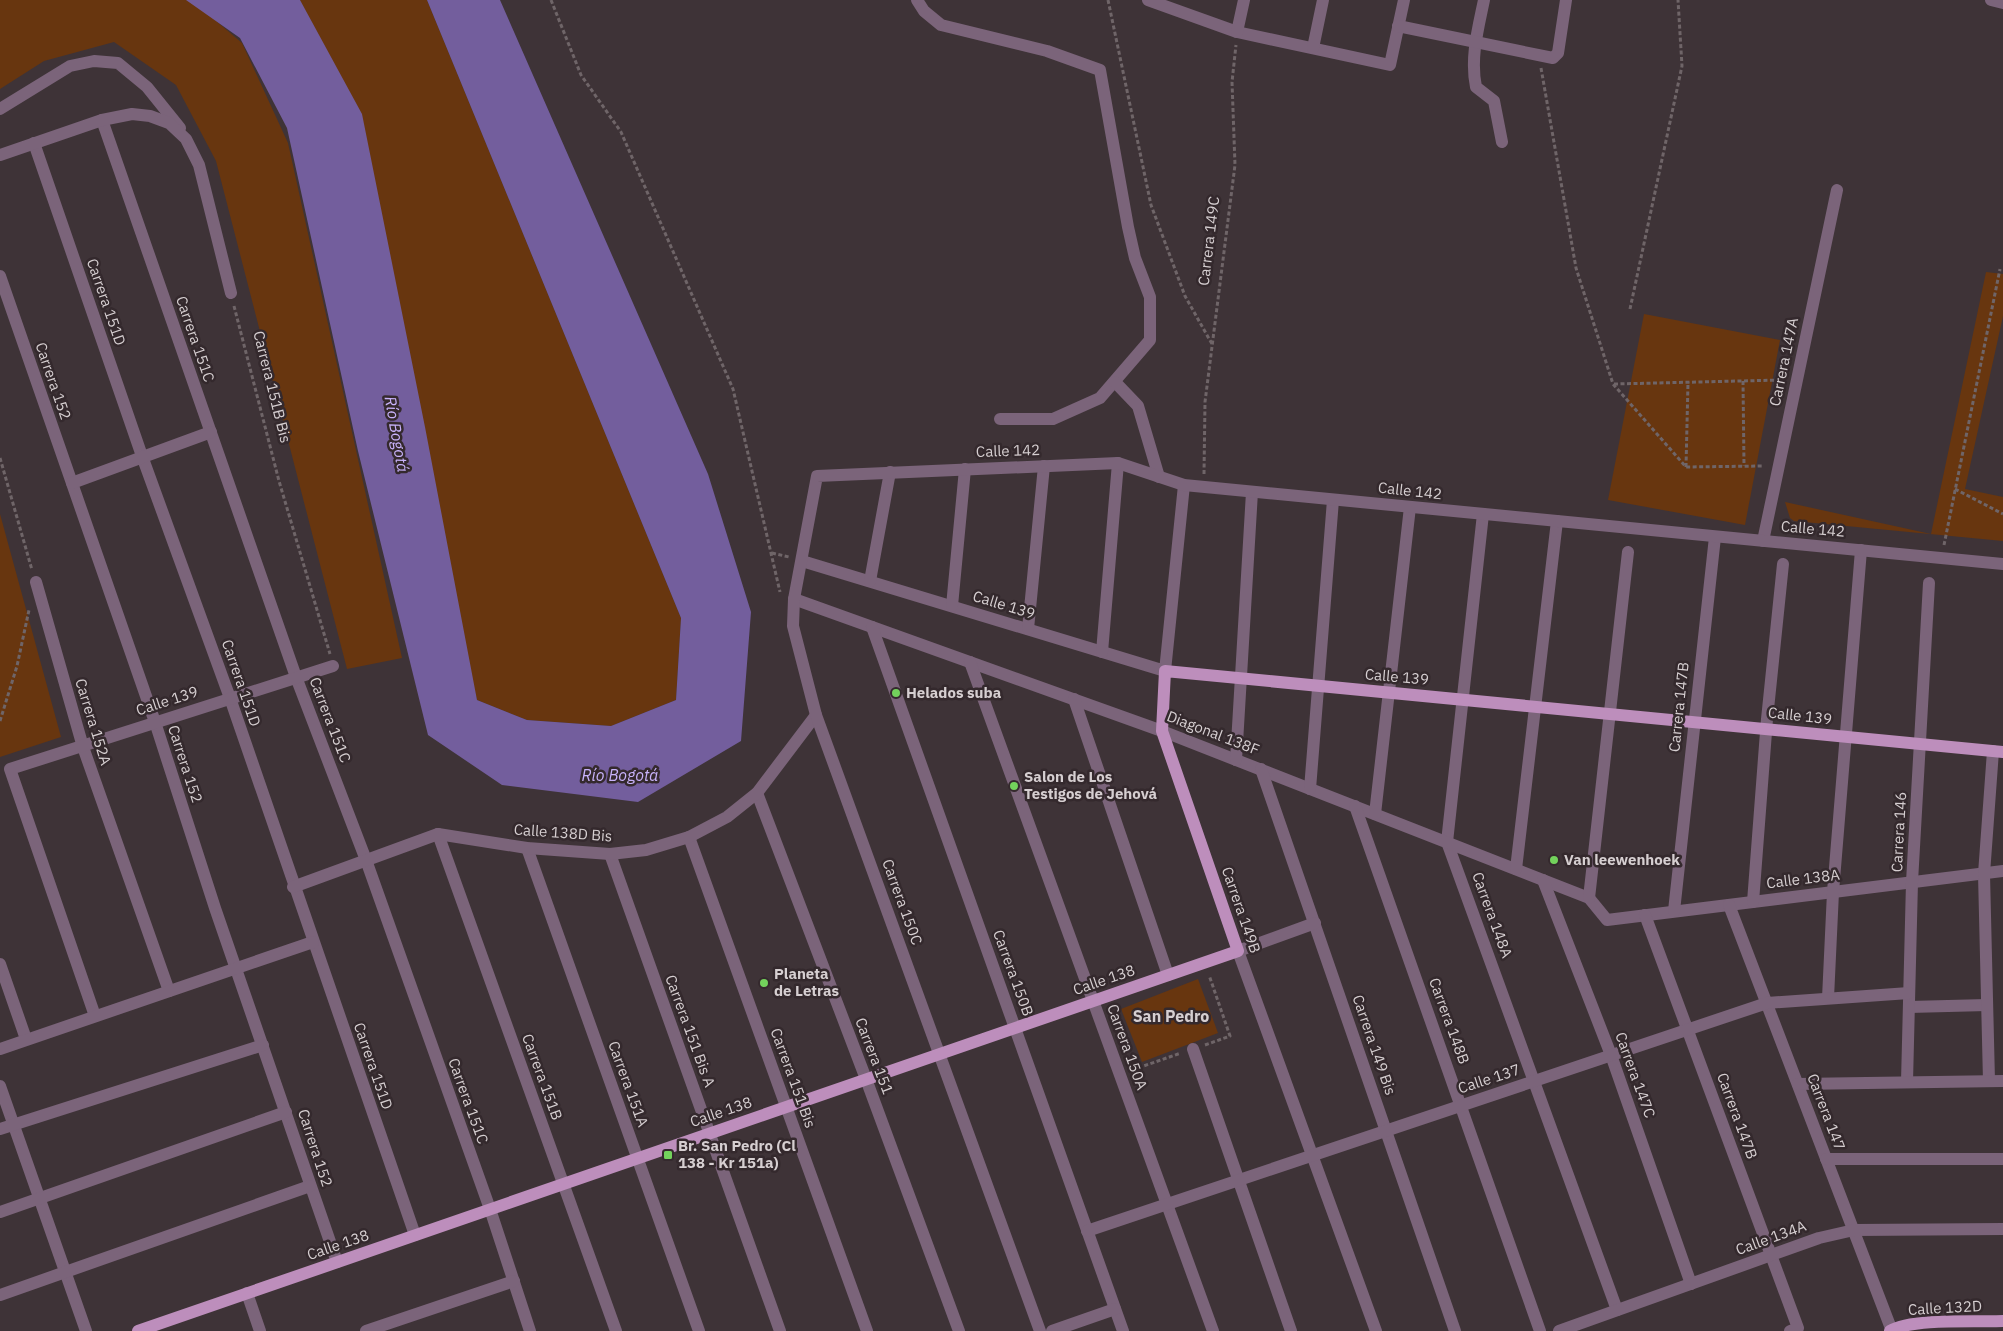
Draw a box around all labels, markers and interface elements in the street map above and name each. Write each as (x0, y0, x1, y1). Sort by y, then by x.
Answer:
street label: Carrera 149C (1194, 195, 1223, 287)
street label: Carrera 151D (83, 256, 130, 348)
street label: Carrera 151C (172, 293, 219, 384)
street label: Carrera 147A (1765, 315, 1802, 408)
street label: Carrera 151B Bis (249, 329, 296, 445)
street label: Carrera 152 (31, 340, 76, 422)
water label: Río Bogotá (380, 394, 414, 474)
street label: Calle 142 (976, 440, 1040, 461)
street label: Calle 142 (1377, 478, 1443, 503)
street label: Calle 142 (1780, 516, 1846, 541)
street label: Calle 139 (971, 586, 1038, 623)
street label: Carrera 151D (218, 637, 265, 729)
street label: Carrera 147B (1664, 661, 1693, 753)
street label: Calle 139 (1364, 664, 1430, 689)
street label: Carrera 151C (306, 674, 355, 765)
street label: Carrera 152A (71, 676, 116, 768)
street label: Calle 139 (133, 682, 200, 719)
place label: Helados suba (906, 683, 1002, 702)
marker: Helados suba (890, 687, 902, 699)
street label: Calle 139 (1767, 703, 1833, 728)
street label: Diagonal 138F (1164, 706, 1262, 759)
street label: Carrera 152 (164, 723, 207, 805)
water label: Río Bogotá (582, 765, 658, 785)
place label: Salon de Los Testigos de Jehová (1024, 767, 1158, 803)
marker: Salon de Los Testigos de Jehová (1008, 780, 1020, 792)
street label: Carrera 146 (1887, 791, 1910, 873)
street label: Calle 138D Bis (513, 820, 613, 845)
place label: Van leewenhoek (1564, 850, 1680, 869)
marker: Van leewenhoek (1548, 854, 1560, 866)
street label: Carrera 150C (878, 856, 927, 947)
street label: Carrera 149B (1218, 864, 1265, 956)
street label: Calle 138A (1765, 865, 1841, 892)
street label: Carrera 148A (1468, 869, 1517, 961)
street label: Carrera 150B (989, 927, 1038, 1019)
street label: Calle 138 (1070, 960, 1137, 999)
place label: Planeta de Letras (774, 964, 839, 1000)
street label: Carrera 151 Bis A (661, 972, 720, 1090)
street label: Carrera 148B (1425, 975, 1474, 1067)
marker: Planeta de Letras (758, 977, 770, 989)
street label: Carrera 149 Bis (1348, 992, 1401, 1098)
street label: Carrera 150A (1103, 1001, 1152, 1093)
district label: San Pedro (1133, 1006, 1209, 1026)
street label: Carrera 151 (851, 1015, 898, 1097)
street label: Carrera 151D (350, 1020, 397, 1112)
street label: Carrera 151 Bis (767, 1025, 820, 1130)
street label: Carrera 147C (1611, 1029, 1660, 1120)
street label: Carrera 151B (518, 1031, 567, 1123)
street label: Carrera 151A (604, 1038, 653, 1130)
street label: Carrera 151C (444, 1055, 493, 1146)
street label: Calle 137 (1455, 1060, 1522, 1097)
street label: Carrera 147B (1713, 1070, 1762, 1162)
street label: Carrera 147 (1803, 1071, 1850, 1153)
street label: Calle 138 (687, 1092, 754, 1131)
street label: Carrera 152 (294, 1107, 337, 1189)
place label: Br. San Pedro (Cl 138 - Kr 151a) (678, 1136, 796, 1172)
marker: Br. San Pedro (Cl 138 - Kr 151a) (662, 1149, 674, 1161)
street label: Calle 134A (1733, 1216, 1809, 1259)
street label: Calle 138 (304, 1225, 371, 1264)
street label: Calle 132D (1907, 1296, 1983, 1319)

